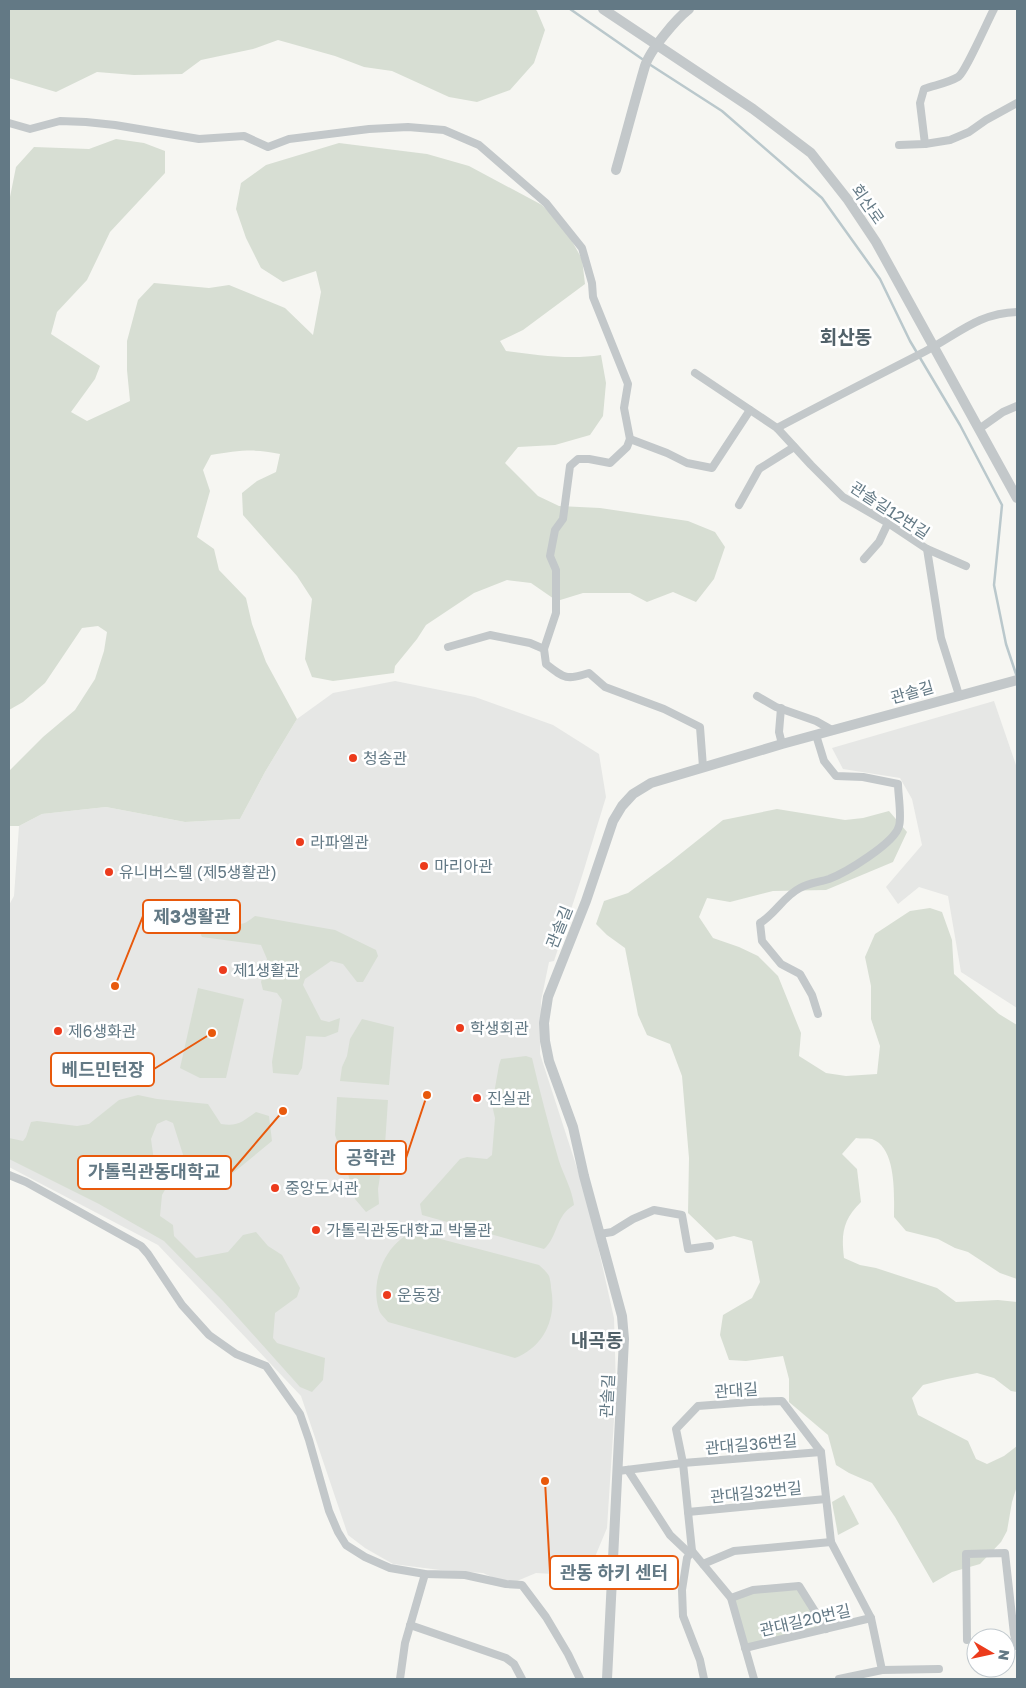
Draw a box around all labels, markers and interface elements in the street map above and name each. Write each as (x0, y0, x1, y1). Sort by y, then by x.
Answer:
street label: 회산로 (847, 180, 889, 228)
district label: 회산동 (820, 325, 872, 348)
street label: 관솔길12번길 (847, 477, 933, 543)
street label: 관솔길 (888, 676, 936, 708)
place label: 청송관 (363, 748, 407, 768)
marker: 청송관 (347, 752, 359, 764)
place label: 라파엘관 (310, 832, 369, 852)
marker: 라파엘관 (294, 836, 306, 848)
place label: 마리아관 (434, 856, 493, 876)
marker: 마리아관 (418, 860, 430, 872)
place label: 유니버스텔 (제5생활관) (119, 862, 277, 882)
marker: 유니버스텔 (제5생활관) (103, 866, 115, 878)
callout: 제3생활관 (143, 900, 240, 933)
street label: 관솔길 (541, 903, 577, 951)
text: 제3생활관 (153, 905, 231, 927)
place label: 제1생활관 (233, 960, 300, 980)
marker: 제1생활관 (217, 964, 229, 976)
place label: 학생회관 (470, 1018, 529, 1038)
place label: 제6생화관 (68, 1021, 137, 1041)
marker: 학생회관 (454, 1022, 466, 1034)
marker: 제6생화관 (52, 1025, 64, 1037)
callout: 베드민턴장 (51, 1053, 154, 1086)
text: 베드민턴장 (62, 1058, 145, 1080)
place label: 진실관 (487, 1088, 531, 1108)
marker: 진실관 (471, 1092, 483, 1104)
callout: 공학관 (336, 1141, 406, 1174)
text: 공학관 (346, 1146, 396, 1168)
callout: 가톨릭관동대학교 (78, 1156, 231, 1189)
text: 가톨릭관동대학교 (88, 1160, 220, 1182)
place label: 중앙도서관 (285, 1178, 359, 1198)
marker: 중앙도서관 (269, 1182, 281, 1194)
place label: 가톨릭관동대학교 박물관 (326, 1220, 492, 1240)
marker: 가톨릭관동대학교 박물관 (310, 1224, 322, 1236)
place label: 운동장 (397, 1285, 441, 1305)
marker: 운동장 (381, 1289, 393, 1301)
district label: 내곡동 (571, 1328, 623, 1351)
street label: 관솔길 (596, 1373, 618, 1419)
street label: 관대길 (713, 1378, 759, 1402)
street label: 관대길36번길 (704, 1430, 798, 1458)
street label: 관대길32번길 (709, 1477, 803, 1507)
callout: 관동 하키 센터 (550, 1556, 678, 1589)
text: 관동 하키 센터 (560, 1561, 668, 1583)
street label: 관대길20번길 (758, 1600, 852, 1640)
north arrow (966, 1628, 1016, 1678)
text: N (995, 1649, 1014, 1662)

